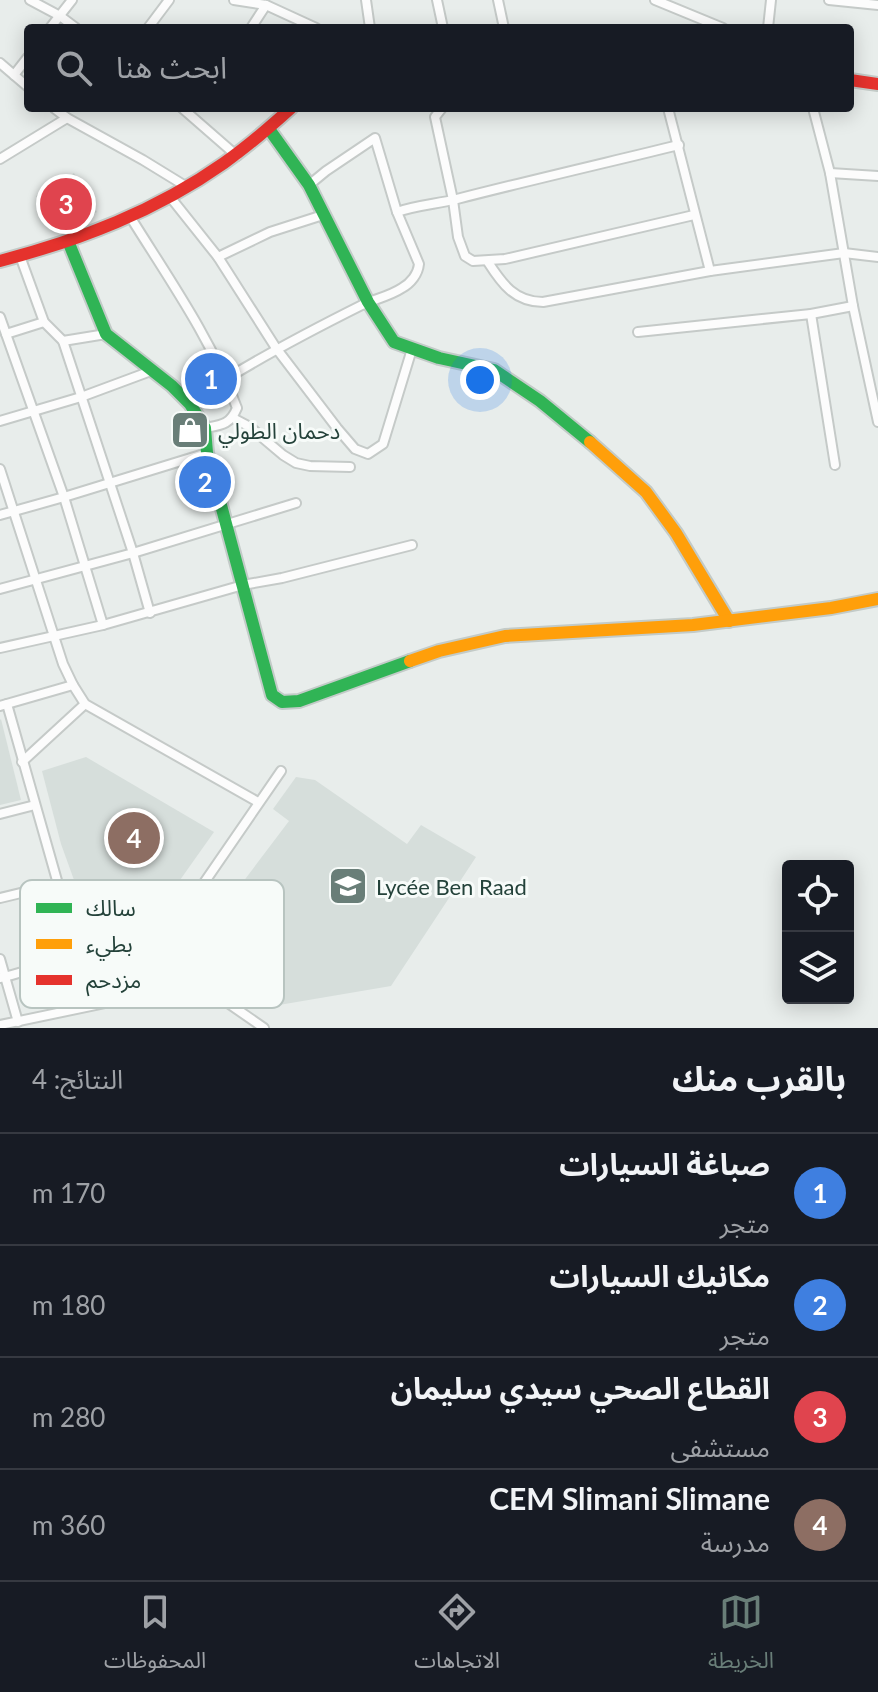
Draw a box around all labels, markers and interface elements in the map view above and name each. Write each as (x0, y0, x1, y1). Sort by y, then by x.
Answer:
search box (24, 24, 854, 112)
icon: search (52, 46, 96, 90)
text: ابحث هنا (116, 48, 227, 84)
pin: 3 (40, 174, 92, 234)
pin: 1 (185, 349, 237, 409)
your location (460, 360, 500, 400)
shop icon: دحمان الطولي (169, 409, 211, 451)
place label: دحمان الطولي (218, 417, 340, 448)
pin: 2 (179, 452, 231, 512)
pin: 4 (108, 808, 160, 868)
map controls (782, 860, 854, 1004)
button: locate (782, 860, 854, 932)
school or university icon: Lycée Ben Raad (327, 865, 369, 907)
place label: Lycée Ben Raad (376, 873, 527, 900)
legend (20, 880, 284, 1008)
text: سالك (86, 894, 136, 921)
text: بطيء (86, 930, 133, 961)
button: layers (782, 932, 854, 1004)
text: مزدحم (86, 966, 141, 997)
text: بالقرب منك (672, 1057, 846, 1098)
text: النتائج: 4 (32, 1063, 123, 1095)
text: صباغة السيارات (559, 1145, 770, 1181)
text: 170 m (32, 1177, 105, 1209)
text: 1 (812, 1177, 828, 1209)
text: متجر (720, 1207, 770, 1239)
text: مكانيك السيارات (550, 1257, 770, 1293)
text: 180 m (32, 1289, 105, 1321)
text: 2 (812, 1289, 828, 1321)
text: متجر (720, 1319, 770, 1351)
text: القطاع الصحي سيدي سليمان (391, 1369, 770, 1405)
text: 280 m (32, 1401, 105, 1433)
text: 3 (812, 1401, 828, 1433)
text: مستشفى (670, 1431, 770, 1463)
text: CEM Slimani Slimane (489, 1480, 770, 1516)
text: 360 m (32, 1509, 105, 1541)
text: 4 (812, 1509, 828, 1541)
text: مدرسة (701, 1526, 770, 1558)
tab: المحفوظات (104, 1590, 206, 1684)
tab: الاتجاهات (414, 1590, 500, 1684)
tab: الخريطة (708, 1590, 774, 1684)

